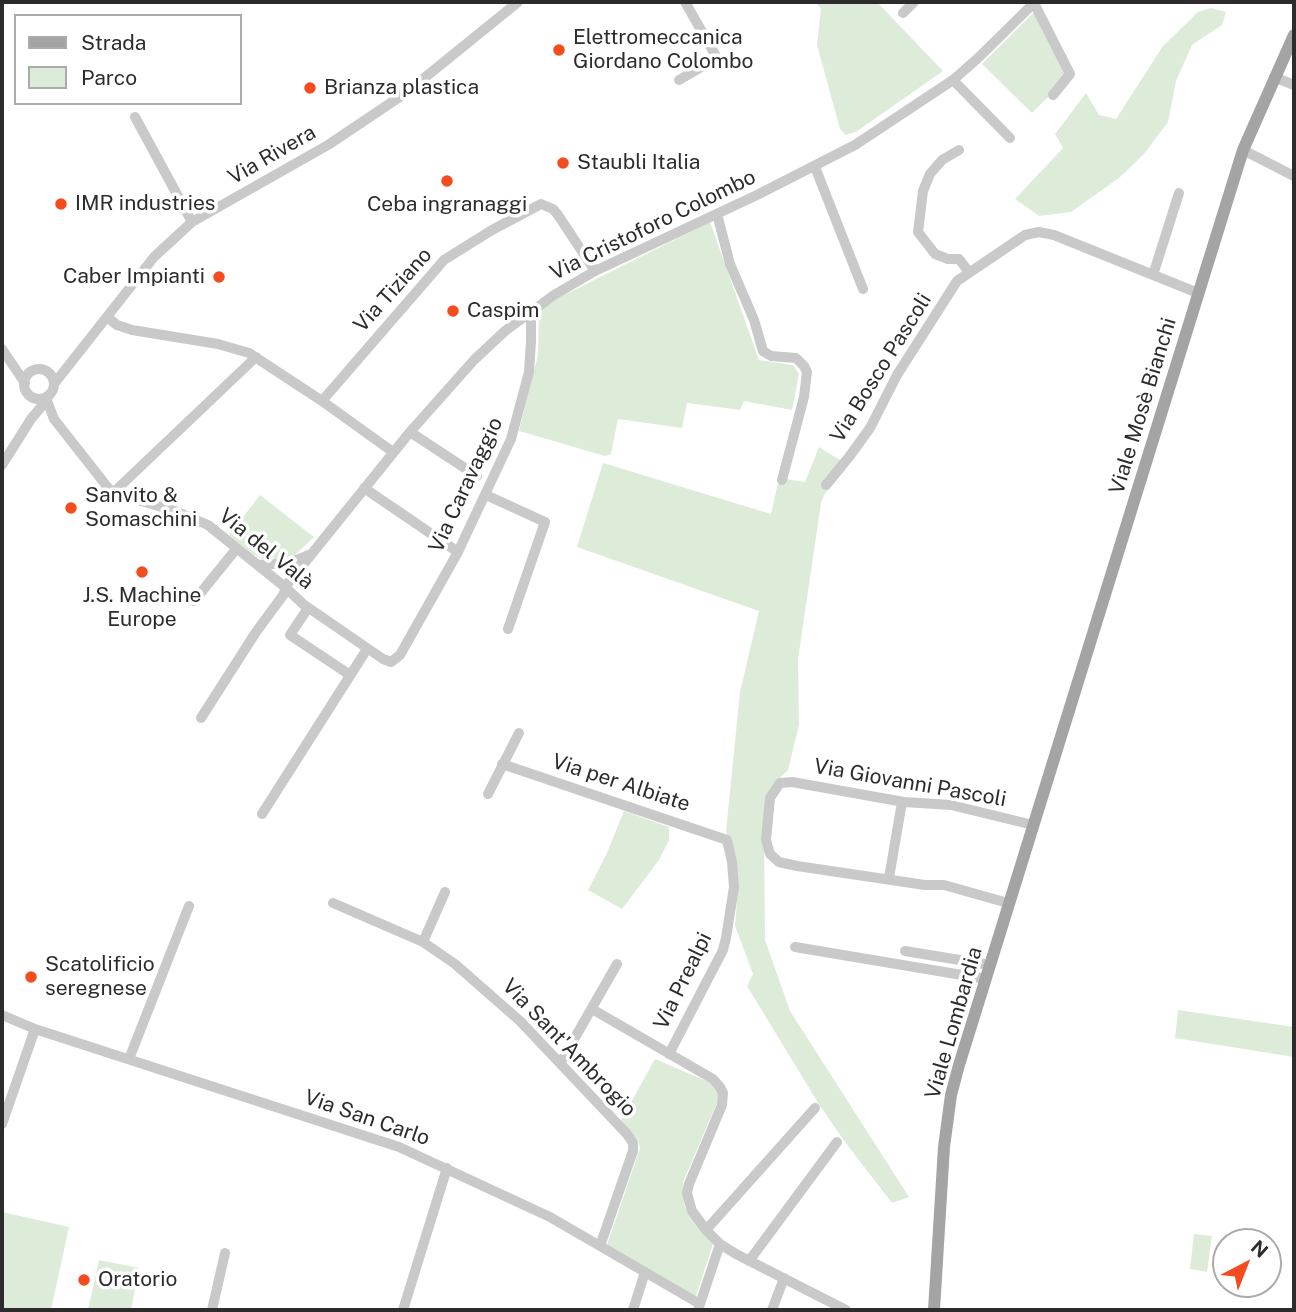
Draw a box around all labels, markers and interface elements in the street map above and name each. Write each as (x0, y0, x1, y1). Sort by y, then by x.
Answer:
legend (14, 14, 242, 105)
place label: Elettromeccanica Giordano Colombo (573, 25, 753, 75)
text: Strada (81, 30, 146, 55)
marker: Elettromeccanica Giordano Colombo (551, 42, 567, 58)
text: Parco (81, 65, 137, 90)
place label: Brianza plastica (324, 75, 479, 101)
marker: Brianza plastica (302, 80, 318, 96)
street label: Via Rivera (224, 120, 320, 190)
place label: Staubli Italia (577, 150, 700, 176)
marker: Staubli Italia (555, 155, 571, 171)
street label: Via Cristoforo Colombo (546, 164, 760, 286)
marker: Ceba ingranaggi (439, 173, 455, 189)
place label: IMR industries (75, 191, 215, 217)
place label: Ceba ingranaggi (367, 192, 527, 218)
marker: IMR industries (53, 196, 69, 212)
street label: Via Tiziano (349, 243, 437, 337)
place label: Caber Impianti (63, 264, 205, 290)
marker: Caber Impianti (211, 269, 227, 285)
street label: Via Bosco Pascoli (825, 289, 937, 447)
place label: Caspim (467, 298, 539, 324)
marker: Caspim (445, 303, 461, 319)
street label: Viale Mosè Bianchi (1104, 315, 1182, 497)
street label: Via Caravaggio (424, 414, 508, 556)
place label: Sanvito & Somaschini (85, 483, 197, 533)
marker: Sanvito & Somaschini (63, 500, 79, 516)
street label: Via del Valà (214, 503, 318, 595)
marker: J.S. Machine Europe (134, 564, 150, 580)
place label: J.S. Machine Europe (82, 583, 202, 633)
street label: Via per Albiate (549, 749, 693, 817)
street label: Via Giovanni Pascoli (812, 754, 1008, 812)
street label: Via Prealpi (649, 928, 717, 1034)
street label: Viale Lombardia (920, 944, 988, 1102)
place label: Scatolificio seregnese (45, 952, 155, 1002)
marker: Scatolificio seregnese (23, 969, 39, 985)
street label: Via Sant'Ambrogio (497, 974, 641, 1122)
street label: Via San Carlo (301, 1085, 433, 1151)
north arrow (1212, 1228, 1282, 1298)
text: N (1247, 1236, 1273, 1262)
place label: Oratorio (98, 1267, 177, 1293)
marker: Oratorio (76, 1272, 92, 1288)

